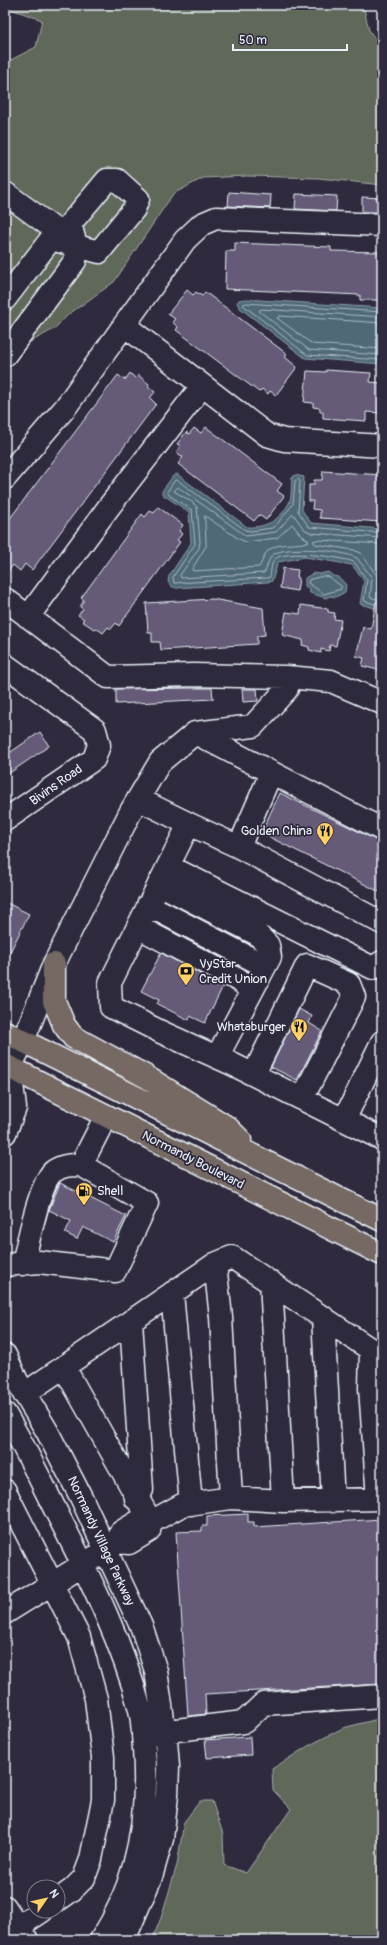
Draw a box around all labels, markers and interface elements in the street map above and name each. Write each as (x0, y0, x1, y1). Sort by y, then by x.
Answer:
scale bar (233, 26, 347, 52)
text: 50 m (239, 33, 267, 48)
street label: Bivins Road (27, 761, 85, 809)
restaurant icon: Golden China (315, 821, 335, 846)
place label: Golden China (241, 823, 312, 839)
place label: VyStar Credit Union (199, 956, 267, 987)
bank icon: VyStar Credit Union (176, 961, 196, 986)
restaurant icon: Whataburger (289, 1017, 309, 1042)
place label: Whataburger (217, 1019, 286, 1035)
street label: Normandy Boulevard (139, 1127, 247, 1193)
fuel station icon: Shell (74, 1181, 94, 1206)
place label: Shell (97, 1183, 123, 1199)
street label: Normandy Village Parkway (64, 1474, 138, 1609)
north arrow (26, 1879, 66, 1919)
text: N (46, 1887, 62, 1901)

